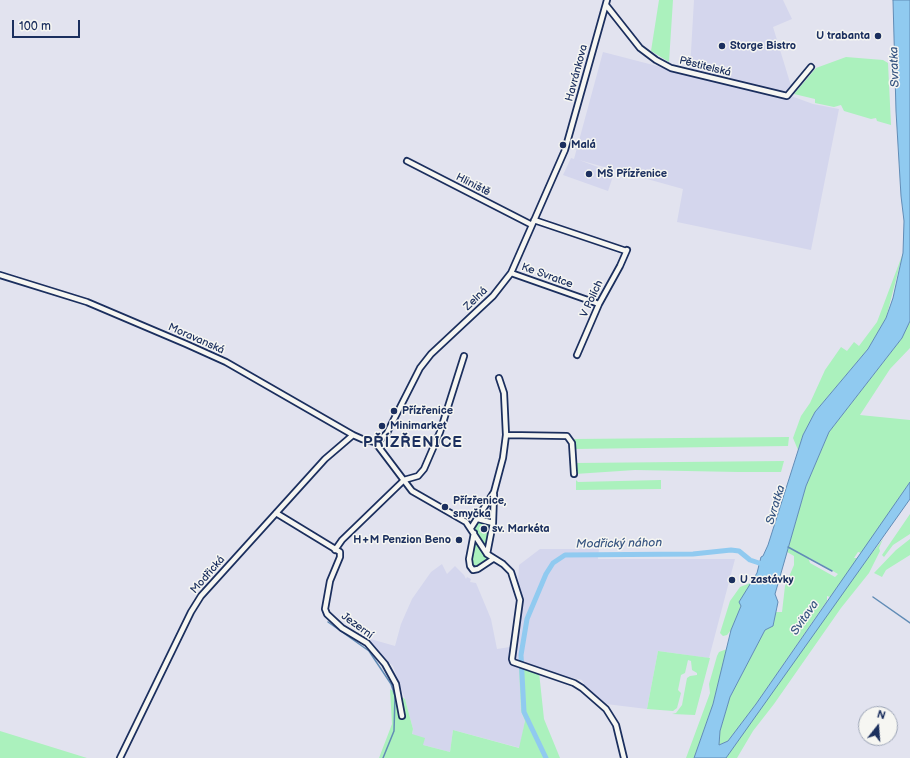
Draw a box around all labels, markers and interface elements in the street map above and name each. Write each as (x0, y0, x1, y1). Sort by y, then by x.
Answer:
scale bar (14, 12, 82, 38)
text: 100 m (19, 19, 51, 34)
place label: U trabanta (816, 29, 870, 43)
marker: U trabanta (873, 31, 883, 41)
place label: Storge Bistro (730, 39, 796, 53)
marker: Storge Bistro (717, 41, 727, 51)
street label: Havránkova (563, 43, 591, 103)
water label: Svratka (887, 46, 903, 88)
street label: Pěstitelská (678, 54, 732, 80)
place label: Malá (571, 138, 596, 152)
marker: Malá (558, 140, 568, 150)
place label: MŠ Přízřenice (597, 167, 667, 181)
marker: MŠ Přízřenice (584, 169, 594, 179)
street label: Hliniště (453, 171, 493, 199)
street label: Ke Svratce (519, 261, 575, 291)
street label: V Polích (578, 278, 606, 320)
street label: Zelná (461, 284, 491, 314)
street label: Moravanská (166, 321, 226, 357)
place label: Přízřenice (402, 404, 453, 418)
marker: Přízřenice (389, 406, 399, 416)
place label: Minimarket (390, 419, 447, 433)
marker: Minimarket (377, 421, 387, 431)
district label: PŘÍZŘENICE (363, 434, 463, 452)
water label: Svratka (763, 483, 789, 527)
place label: Přízřenice, smyčka (453, 494, 506, 520)
marker: Přízřenice, smyčka (440, 502, 450, 512)
place label: sv. Markéta (492, 522, 550, 536)
marker: sv. Markéta (479, 524, 489, 534)
place label: H+M Penzion Beno (353, 533, 451, 547)
marker: H+M Penzion Beno (454, 535, 464, 545)
water label: Modřický náhon (576, 536, 662, 552)
street label: Modřická (188, 553, 228, 597)
place label: U zastávky (740, 573, 794, 587)
marker: U zastávky (727, 575, 737, 585)
water label: Svitava (788, 598, 822, 638)
street label: Jezerní (338, 610, 376, 642)
north arrow (858, 706, 898, 746)
text: N (876, 708, 887, 722)

